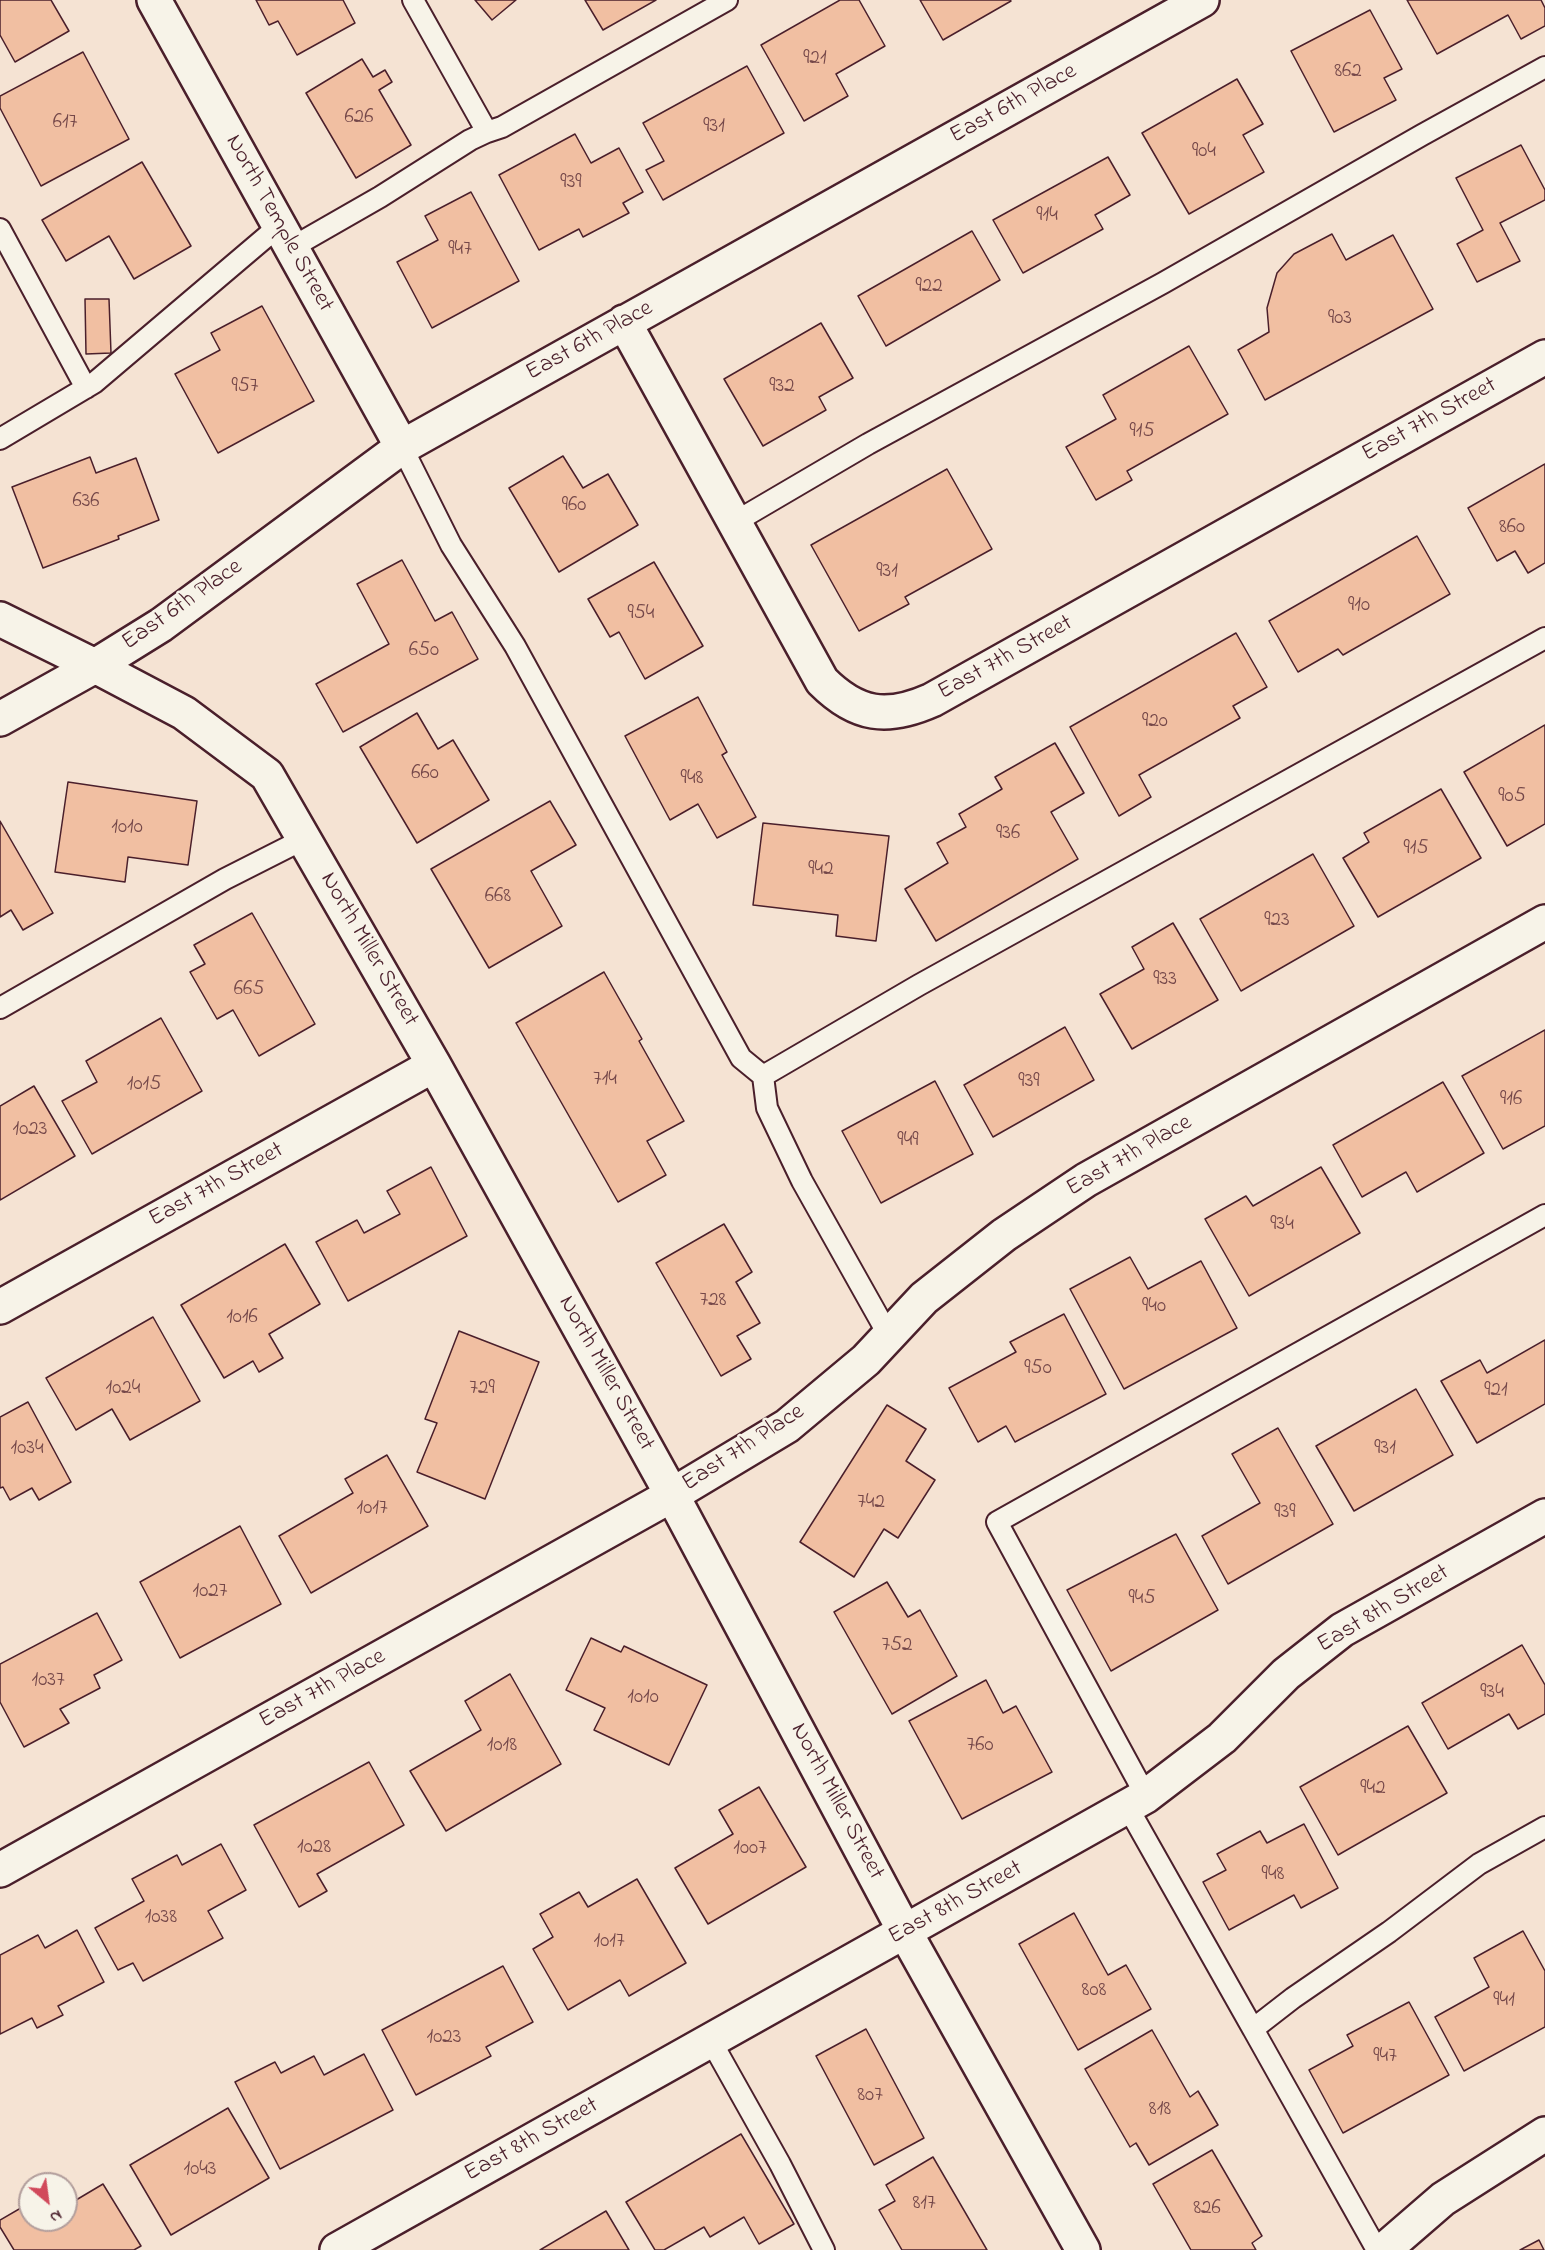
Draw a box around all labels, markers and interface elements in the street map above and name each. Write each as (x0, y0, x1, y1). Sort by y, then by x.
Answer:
house number: 921 (803, 47, 827, 73)
street label: East 6th Place (946, 58, 1082, 152)
house number: 862 (1334, 60, 1362, 86)
house number: 626 (345, 106, 373, 132)
house number: 617 (53, 111, 77, 137)
house number: 931 (703, 115, 725, 141)
street label: North Temple Street (217, 130, 339, 318)
house number: 904 (1192, 140, 1216, 166)
house number: 939 (560, 171, 582, 197)
house number: 914 (1036, 204, 1058, 230)
house number: 947 (448, 238, 472, 264)
house number: 922 (915, 275, 943, 301)
street label: East 6th Place (522, 295, 658, 389)
house number: 903 (1328, 307, 1352, 333)
street label: East 7th Street (1358, 372, 1502, 470)
house number: 957 (232, 375, 258, 401)
house number: 932 (769, 375, 795, 401)
house number: 915 (1129, 420, 1155, 446)
house number: 636 (72, 490, 100, 516)
house number: 960 (562, 494, 586, 520)
house number: 860 (1499, 516, 1525, 542)
street label: East 6th Place (117, 554, 249, 658)
house number: 931 (876, 560, 898, 586)
house number: 910 (1348, 594, 1370, 620)
house number: 954 (628, 602, 654, 628)
street label: East 7th Street (934, 610, 1078, 708)
house number: 650 (409, 639, 439, 665)
house number: 920 (1142, 710, 1168, 736)
house number: 660 (411, 762, 439, 788)
house number: 948 (681, 767, 703, 793)
house number: 905 (1498, 785, 1526, 811)
house number: 1010 (111, 816, 143, 842)
house number: 936 (996, 822, 1020, 848)
house number: 915 (1403, 837, 1429, 863)
house number: 942 (808, 858, 834, 884)
street label: North Miller Street (312, 868, 424, 1032)
house number: 668 (485, 885, 511, 911)
house number: 923 (1264, 909, 1290, 935)
house number: 933 (1153, 968, 1177, 994)
house number: 665 (234, 978, 264, 1004)
house number: 714 (593, 1068, 617, 1094)
house number: 939 (1018, 1070, 1040, 1096)
house number: 1015 (127, 1073, 161, 1099)
house number: 916 (1500, 1088, 1522, 1114)
street label: East 7th Place (1062, 1110, 1198, 1204)
house number: 1023 (13, 1118, 47, 1144)
house number: 949 (897, 1129, 919, 1155)
street label: East 7th Street (145, 1137, 289, 1235)
house number: 934 (1270, 1213, 1294, 1239)
house number: 728 (700, 1289, 726, 1315)
street label: North Miller Street (550, 1291, 660, 1457)
house number: 940 (1142, 1295, 1166, 1321)
house number: 1016 (226, 1306, 258, 1332)
house number: 950 (1024, 1357, 1052, 1383)
house number: 1024 (106, 1377, 140, 1403)
house number: 729 (469, 1377, 495, 1403)
house number: 921 (1484, 1379, 1508, 1405)
street label: East 7th Place (677, 1399, 811, 1499)
house number: 1034 (10, 1437, 44, 1463)
house number: 931 (1374, 1437, 1396, 1463)
house number: 742 (857, 1491, 885, 1517)
house number: 1017 (356, 1497, 388, 1523)
house number: 939 (1274, 1501, 1296, 1527)
street label: East 8th Street (1313, 1559, 1455, 1661)
house number: 1027 (193, 1580, 227, 1606)
house number: 945 (1129, 1587, 1155, 1613)
house number: 752 (881, 1634, 913, 1660)
street label: East 7th Place (255, 1643, 391, 1737)
house number: 1037 (31, 1669, 65, 1695)
house number: 934 (1480, 1681, 1504, 1707)
house number: 1010 (627, 1686, 659, 1712)
street label: North Miller Street (783, 1719, 889, 1885)
house number: 1018 (487, 1734, 517, 1760)
house number: 760 (967, 1734, 993, 1760)
house number: 942 (1360, 1777, 1386, 1803)
house number: 1028 (297, 1836, 331, 1862)
house number: 1007 (733, 1837, 767, 1863)
street label: East 8th Street (884, 1855, 1028, 1953)
house number: 948 (1262, 1863, 1284, 1889)
house number: 1038 (145, 1906, 177, 1932)
house number: 1017 (593, 1930, 625, 1956)
house number: 808 (1082, 1979, 1106, 2005)
house number: 941 (1493, 1989, 1515, 2015)
house number: 1023 (427, 2026, 461, 2052)
house number: 947 (1373, 2045, 1397, 2071)
house number: 807 (857, 2084, 883, 2110)
street label: East 8th Street (460, 2092, 604, 2190)
house number: 818 (1149, 2098, 1171, 2124)
house number: 1043 (183, 2158, 217, 2184)
north arrow (18, 2172, 78, 2232)
house number: 817 (912, 2192, 936, 2218)
house number: 826 (1193, 2197, 1221, 2223)
text: N (45, 2203, 66, 2229)

